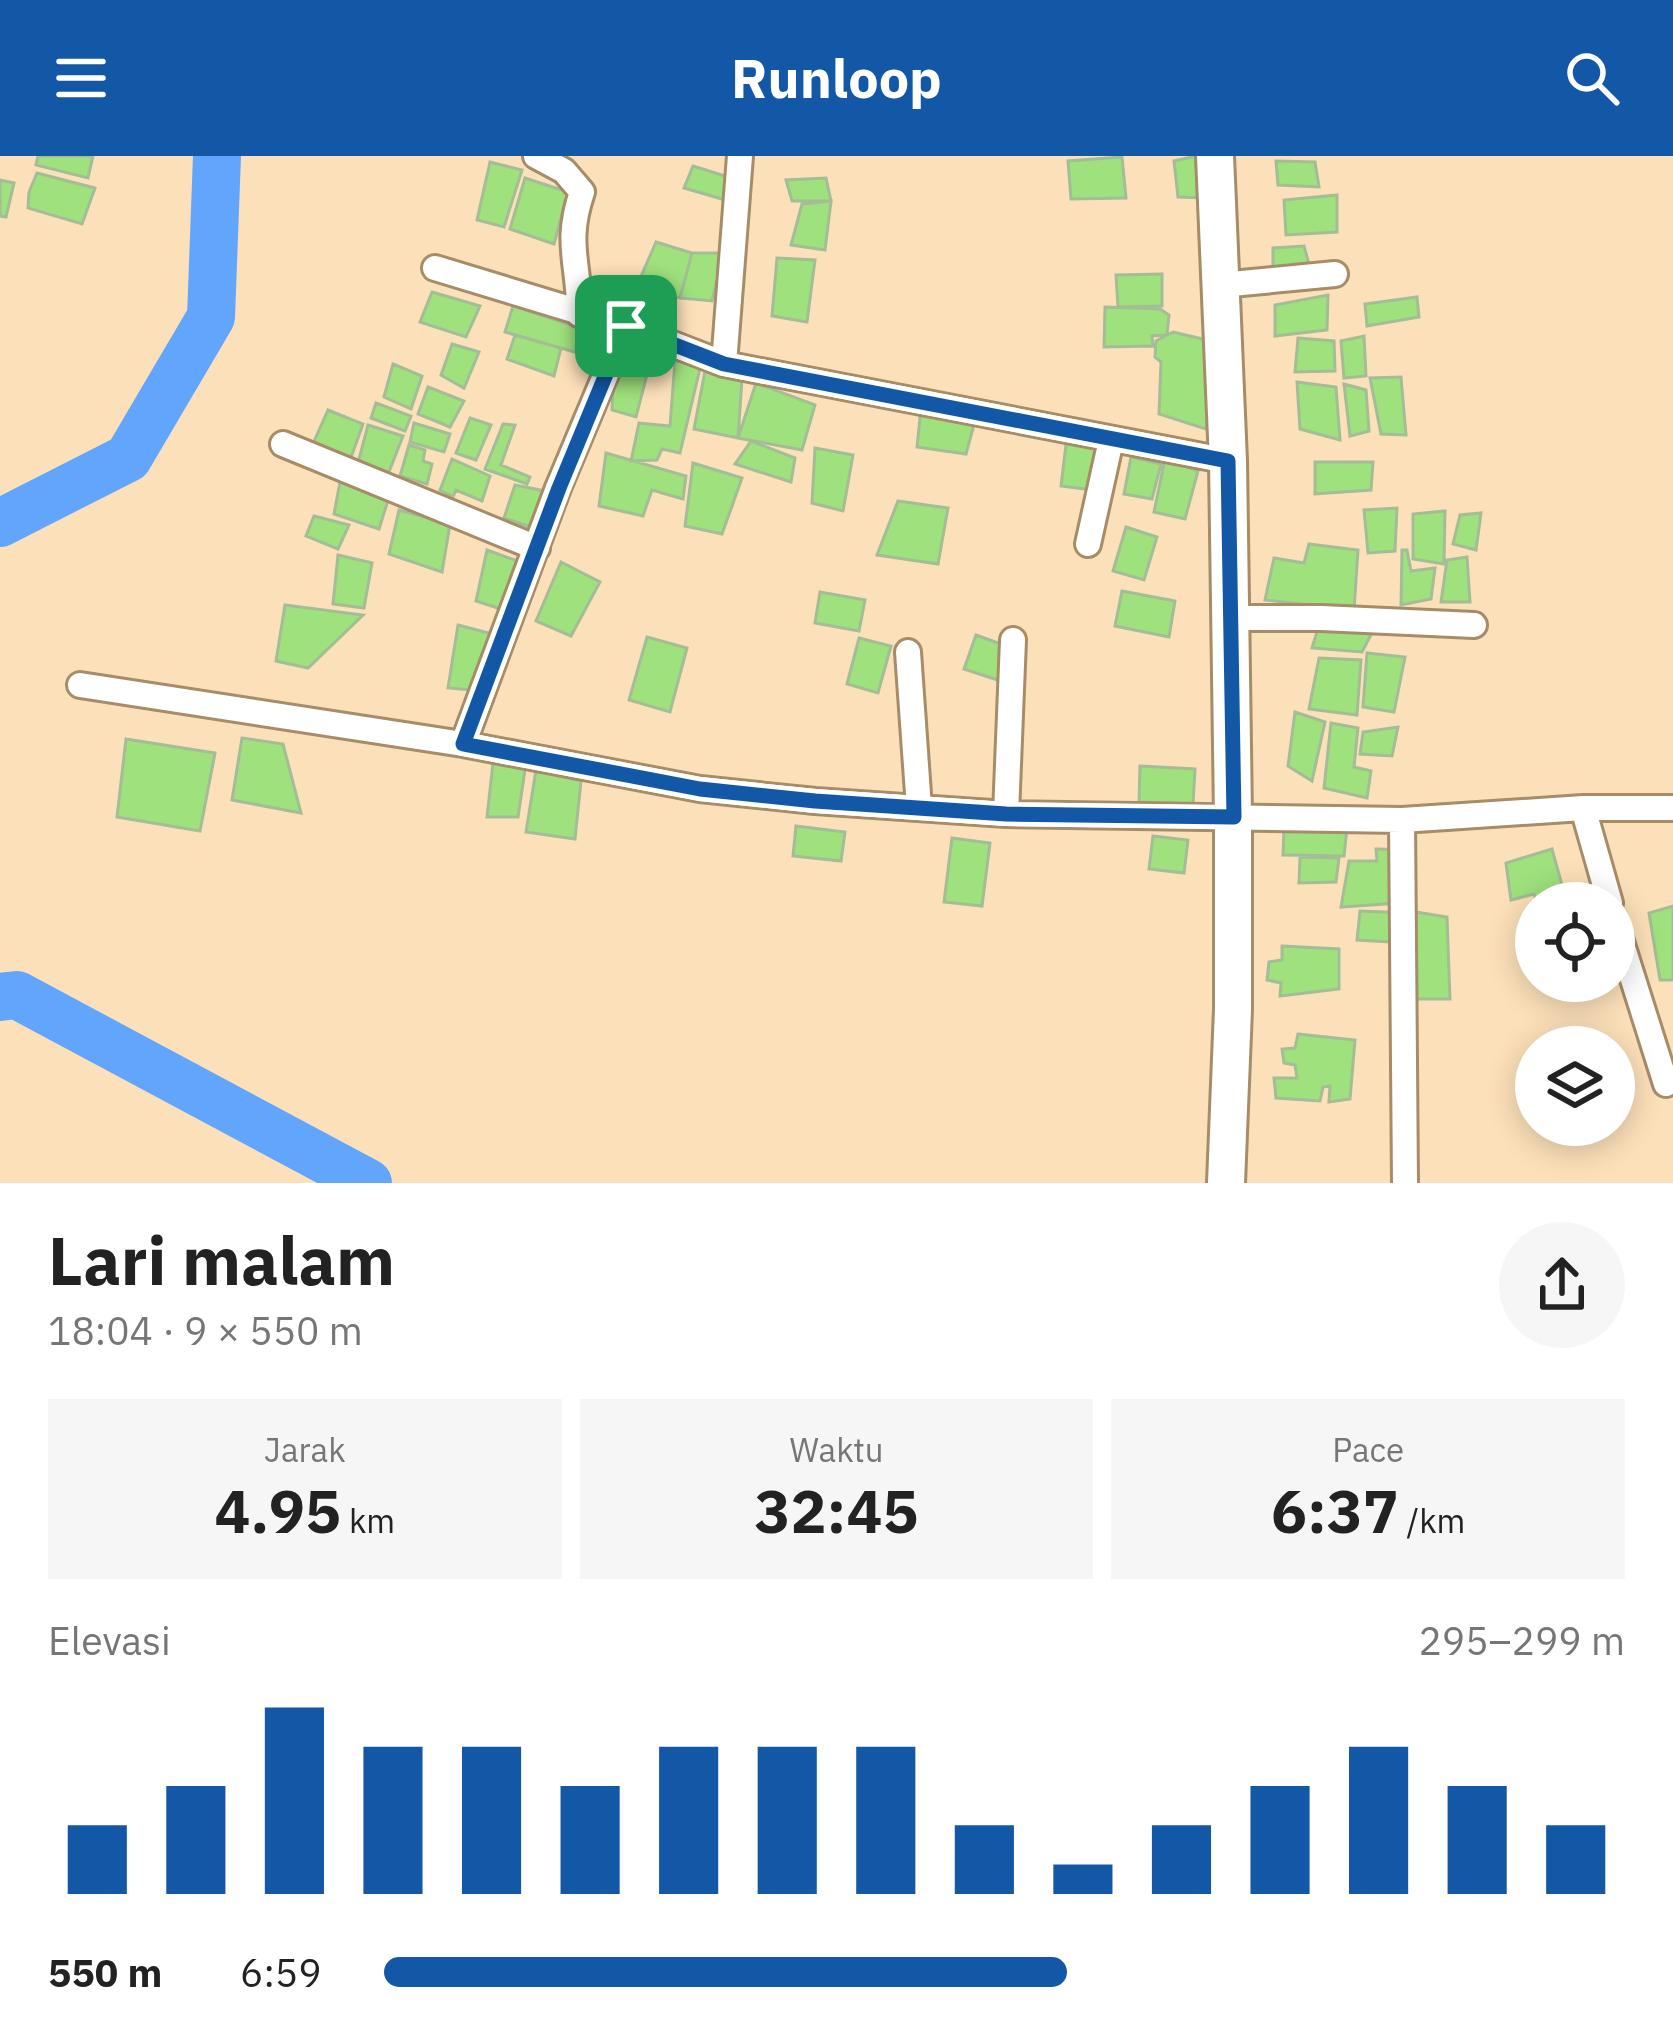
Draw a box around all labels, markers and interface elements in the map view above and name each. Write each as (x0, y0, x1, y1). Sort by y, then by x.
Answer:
text: Runloop (731, 43, 942, 113)
icon: menu (48, 45, 114, 111)
icon: search (1559, 45, 1625, 111)
pin (575, 275, 677, 377)
icon: arrive (593, 293, 659, 359)
map controls (1515, 882, 1635, 1146)
button: locate (1515, 882, 1635, 1002)
button: layers (1515, 1026, 1635, 1146)
text: Lari malam (48, 1217, 395, 1303)
button: share (1499, 1222, 1625, 1348)
text: 18:04 · 9 × 550 m (48, 1305, 363, 1356)
text: Jarak (264, 1428, 346, 1471)
text: Waktu (789, 1428, 884, 1471)
text: Pace (1332, 1428, 1404, 1471)
text: 4.95 (215, 1471, 341, 1550)
text: 32:45 (755, 1471, 918, 1550)
text: 6:37 (1271, 1471, 1399, 1550)
text: km (341, 1499, 395, 1542)
text: /km (1399, 1499, 1465, 1542)
text: Elevasi (48, 1615, 171, 1666)
text: 295–299 m (1418, 1615, 1625, 1666)
text: 550 m (48, 1947, 162, 1998)
text: 6:59 (240, 1947, 322, 1998)

